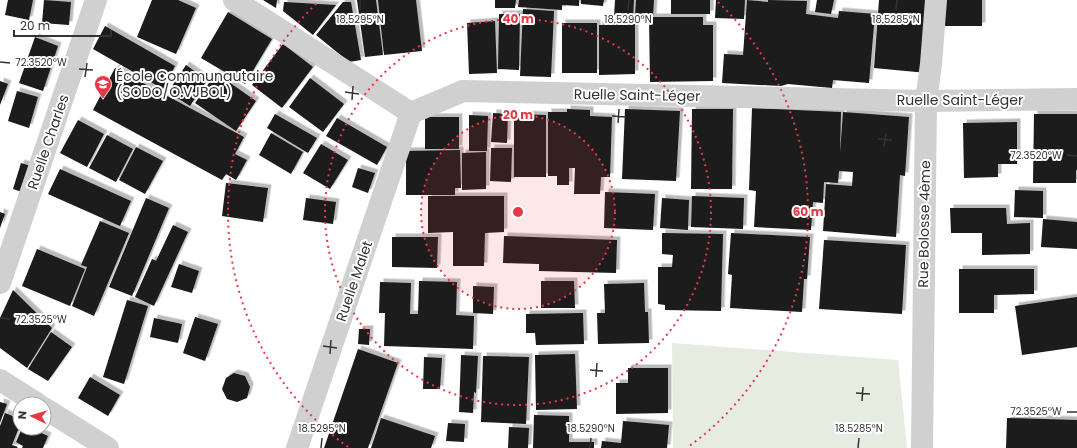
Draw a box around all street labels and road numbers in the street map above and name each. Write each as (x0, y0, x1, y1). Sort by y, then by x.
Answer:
street label: Ruelle Saint-Léger (574, 84, 700, 106)
street label: Ruelle Saint-Léger (897, 90, 1023, 110)
street label: Ruelle Charles (22, 92, 74, 192)
street label: Rue Bolosse 4ème (913, 160, 935, 288)
street label: Ruelle Malet (331, 238, 377, 324)

